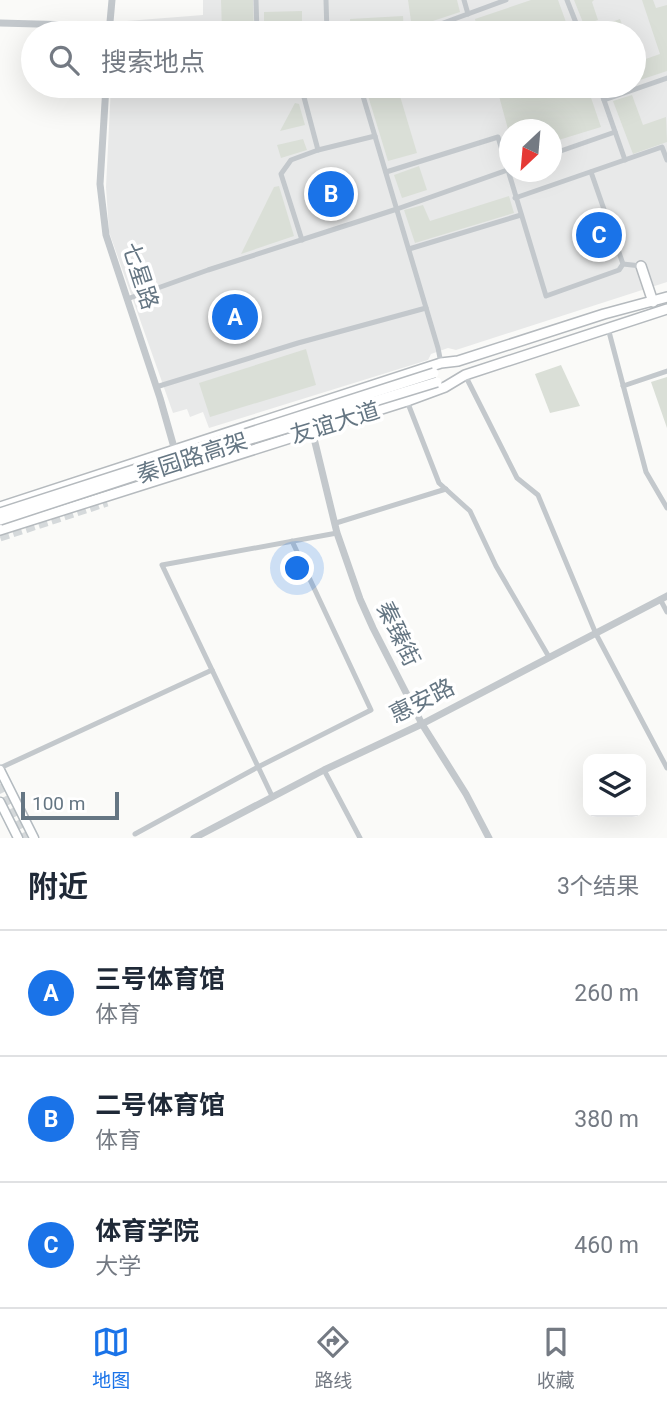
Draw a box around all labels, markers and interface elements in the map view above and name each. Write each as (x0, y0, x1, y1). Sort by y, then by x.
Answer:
search box (21, 21, 646, 98)
icon: search (45, 41, 83, 79)
text: 搜索地点 (101, 47, 205, 77)
north arrow (499, 119, 562, 182)
pin: B (308, 168, 354, 220)
pin: C (576, 209, 622, 261)
street label: 七星路 (116, 239, 164, 313)
pin: A (212, 291, 258, 343)
street label: 友谊大道 (287, 397, 383, 449)
street label: 秦园路高架 (133, 427, 251, 489)
your location (280, 551, 314, 585)
street label: 秦臻街 (371, 597, 425, 671)
street label: 惠安路 (385, 673, 459, 729)
map controls (583, 754, 646, 817)
button: layers (583, 754, 646, 817)
scale bar (21, 789, 119, 821)
text: 100 m (32, 792, 85, 815)
text: 附近 (28, 869, 88, 904)
text: 3个结果 (557, 873, 639, 900)
text: 三号体育馆 (95, 964, 225, 994)
text: A (43, 980, 59, 1007)
text: 260 m (574, 980, 639, 1007)
text: 体育 (95, 1001, 141, 1028)
text: 二号体育馆 (95, 1090, 225, 1120)
text: B (44, 1106, 58, 1133)
text: 380 m (574, 1106, 639, 1133)
text: 体育 (95, 1127, 141, 1154)
text: 体育学院 (95, 1216, 199, 1246)
text: C (43, 1232, 59, 1259)
text: 460 m (574, 1232, 639, 1259)
text: 大学 (95, 1253, 141, 1280)
tab: 地图 (92, 1323, 130, 1392)
tab: 路线 (314, 1323, 353, 1392)
tab: 收藏 (537, 1323, 575, 1392)

